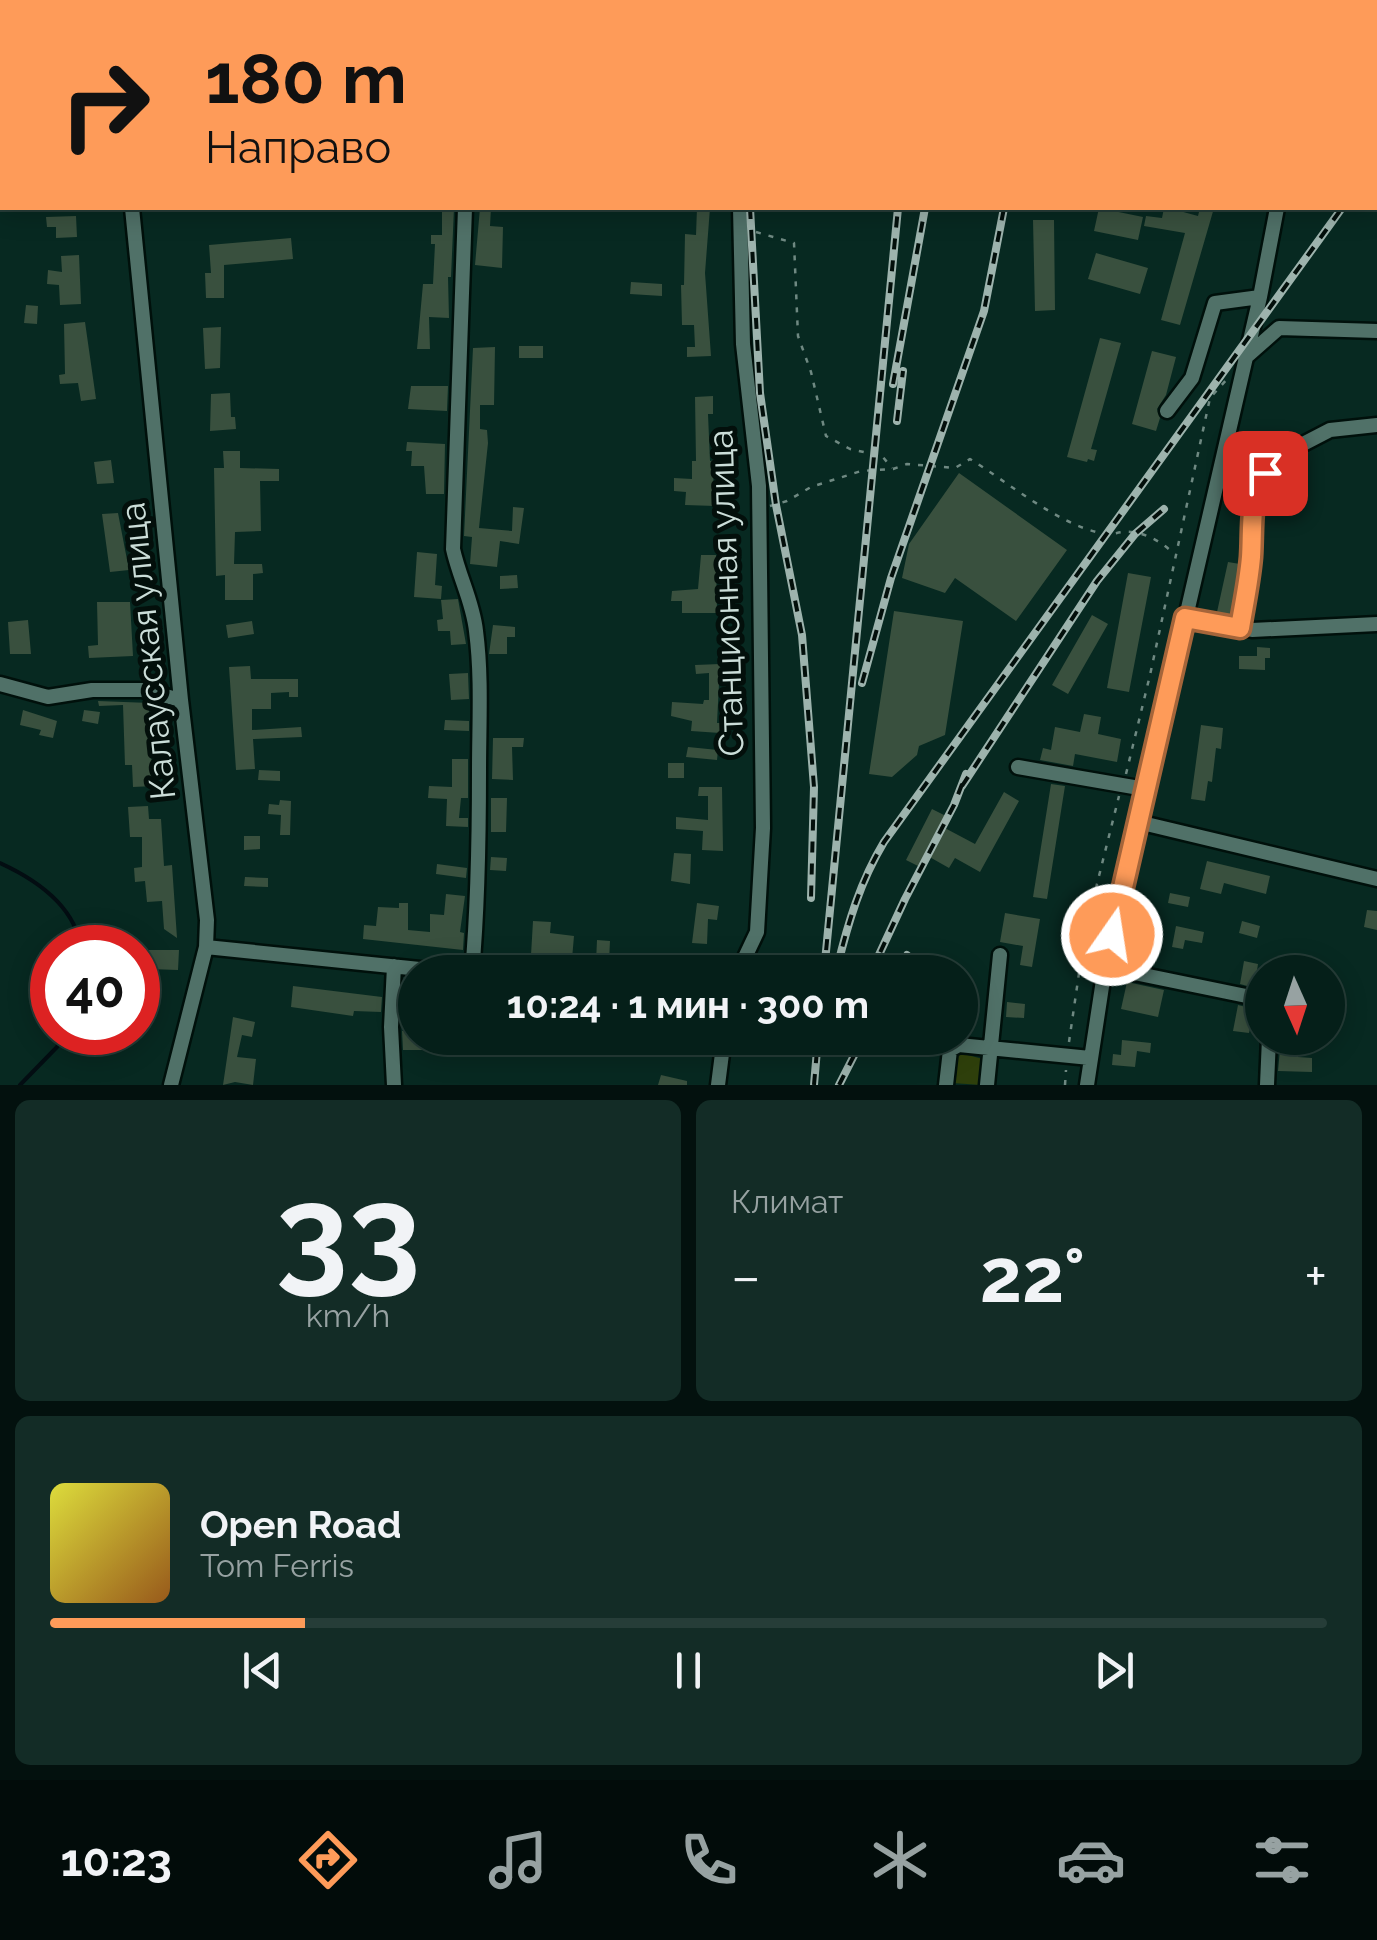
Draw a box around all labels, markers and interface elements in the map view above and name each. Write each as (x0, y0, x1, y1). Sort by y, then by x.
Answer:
text: 180 m (205, 37, 407, 119)
icon: right (40, 40, 170, 170)
text: Направо (205, 121, 391, 174)
street label: Станционная улица (699, 429, 752, 757)
pin (1223, 431, 1308, 516)
icon: arrive (1238, 446, 1293, 501)
street label: Калаусская улица (112, 500, 183, 802)
position arrow (1060, 883, 1164, 987)
speed limit sign: 40 (30, 925, 160, 1055)
north arrow (1245, 955, 1345, 1055)
map controls (1245, 955, 1345, 1055)
text: 10:24 · 1 мин · 300 m (507, 982, 869, 1027)
text: 33 (275, 1156, 421, 1308)
text: Климат (731, 1183, 843, 1220)
text: 22° (980, 1231, 1085, 1320)
text: − (731, 1244, 761, 1309)
text: + (1304, 1244, 1327, 1309)
text: km/h (306, 1297, 390, 1334)
text: Open Road (200, 1502, 401, 1547)
text: Tom Ferris (200, 1547, 354, 1584)
icon: previous (235, 1643, 290, 1698)
icon: pause (661, 1643, 716, 1698)
icon: next (1087, 1643, 1142, 1698)
icon: directions (293, 1825, 363, 1895)
icon: music (483, 1825, 553, 1895)
icon: phone (674, 1825, 744, 1895)
icon: climate (865, 1825, 935, 1895)
icon: car (1056, 1825, 1126, 1895)
icon: filters (1247, 1825, 1317, 1895)
text: 10:23 (60, 1834, 172, 1887)

